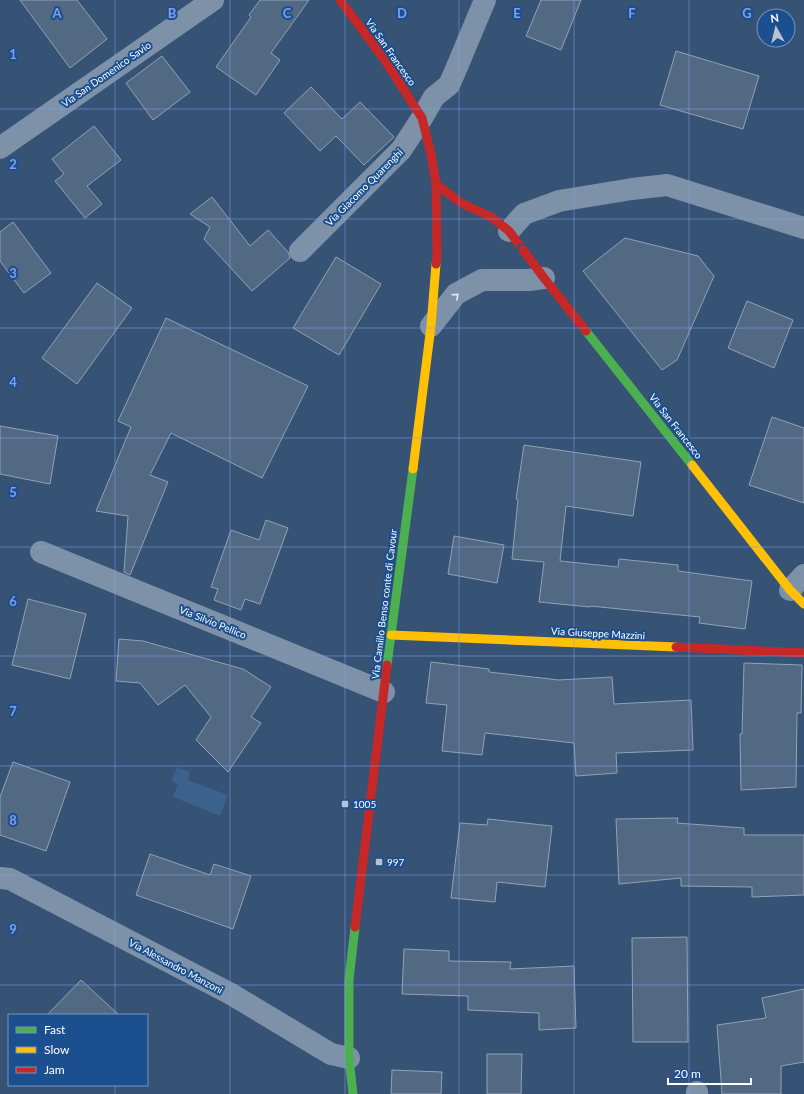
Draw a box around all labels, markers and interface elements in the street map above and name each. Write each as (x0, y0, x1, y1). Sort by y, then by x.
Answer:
text: A (51, 5, 62, 21)
text: B (168, 5, 177, 21)
text: C (283, 5, 292, 21)
text: D (397, 5, 407, 21)
text: E (513, 5, 521, 21)
text: F (628, 5, 636, 21)
text: G (742, 5, 752, 21)
north arrow (756, 8, 796, 48)
text: N (769, 11, 780, 25)
street label: Via San Francesco (363, 16, 419, 88)
street label: Via San Domenico Savio (59, 38, 153, 109)
text: 1 (9, 46, 17, 62)
street label: Via Giacomo Quarenghi (323, 146, 405, 228)
text: 2 (9, 156, 17, 172)
one-way arrow (518, 244, 525, 251)
text: 3 (9, 265, 17, 281)
one-way arrow (451, 293, 458, 300)
text: 4 (9, 374, 17, 390)
street label: Via San Francesco (647, 391, 705, 461)
text: 5 (9, 484, 17, 500)
street label: Via Camillo Benso conte di Cavour (369, 528, 399, 680)
text: 6 (9, 593, 17, 609)
street label: Via Silvio Pellico (178, 603, 249, 641)
street label: Via Giuseppe Mazzini (551, 625, 645, 641)
text: 7 (9, 703, 17, 719)
place label: 1005 (353, 798, 376, 810)
marker: 1005 (340, 799, 350, 809)
text: 8 (9, 812, 17, 828)
place label: 997 (387, 856, 405, 868)
marker: 997 (374, 857, 384, 867)
text: 9 (9, 921, 17, 937)
street label: Via Alessandro Manzoni (127, 936, 225, 996)
legend (8, 1014, 148, 1086)
text: Fast (44, 1022, 66, 1037)
text: Slow (44, 1042, 70, 1057)
scale bar (668, 1060, 751, 1086)
text: Jam (44, 1062, 65, 1077)
text: 20 m (674, 1066, 701, 1081)

